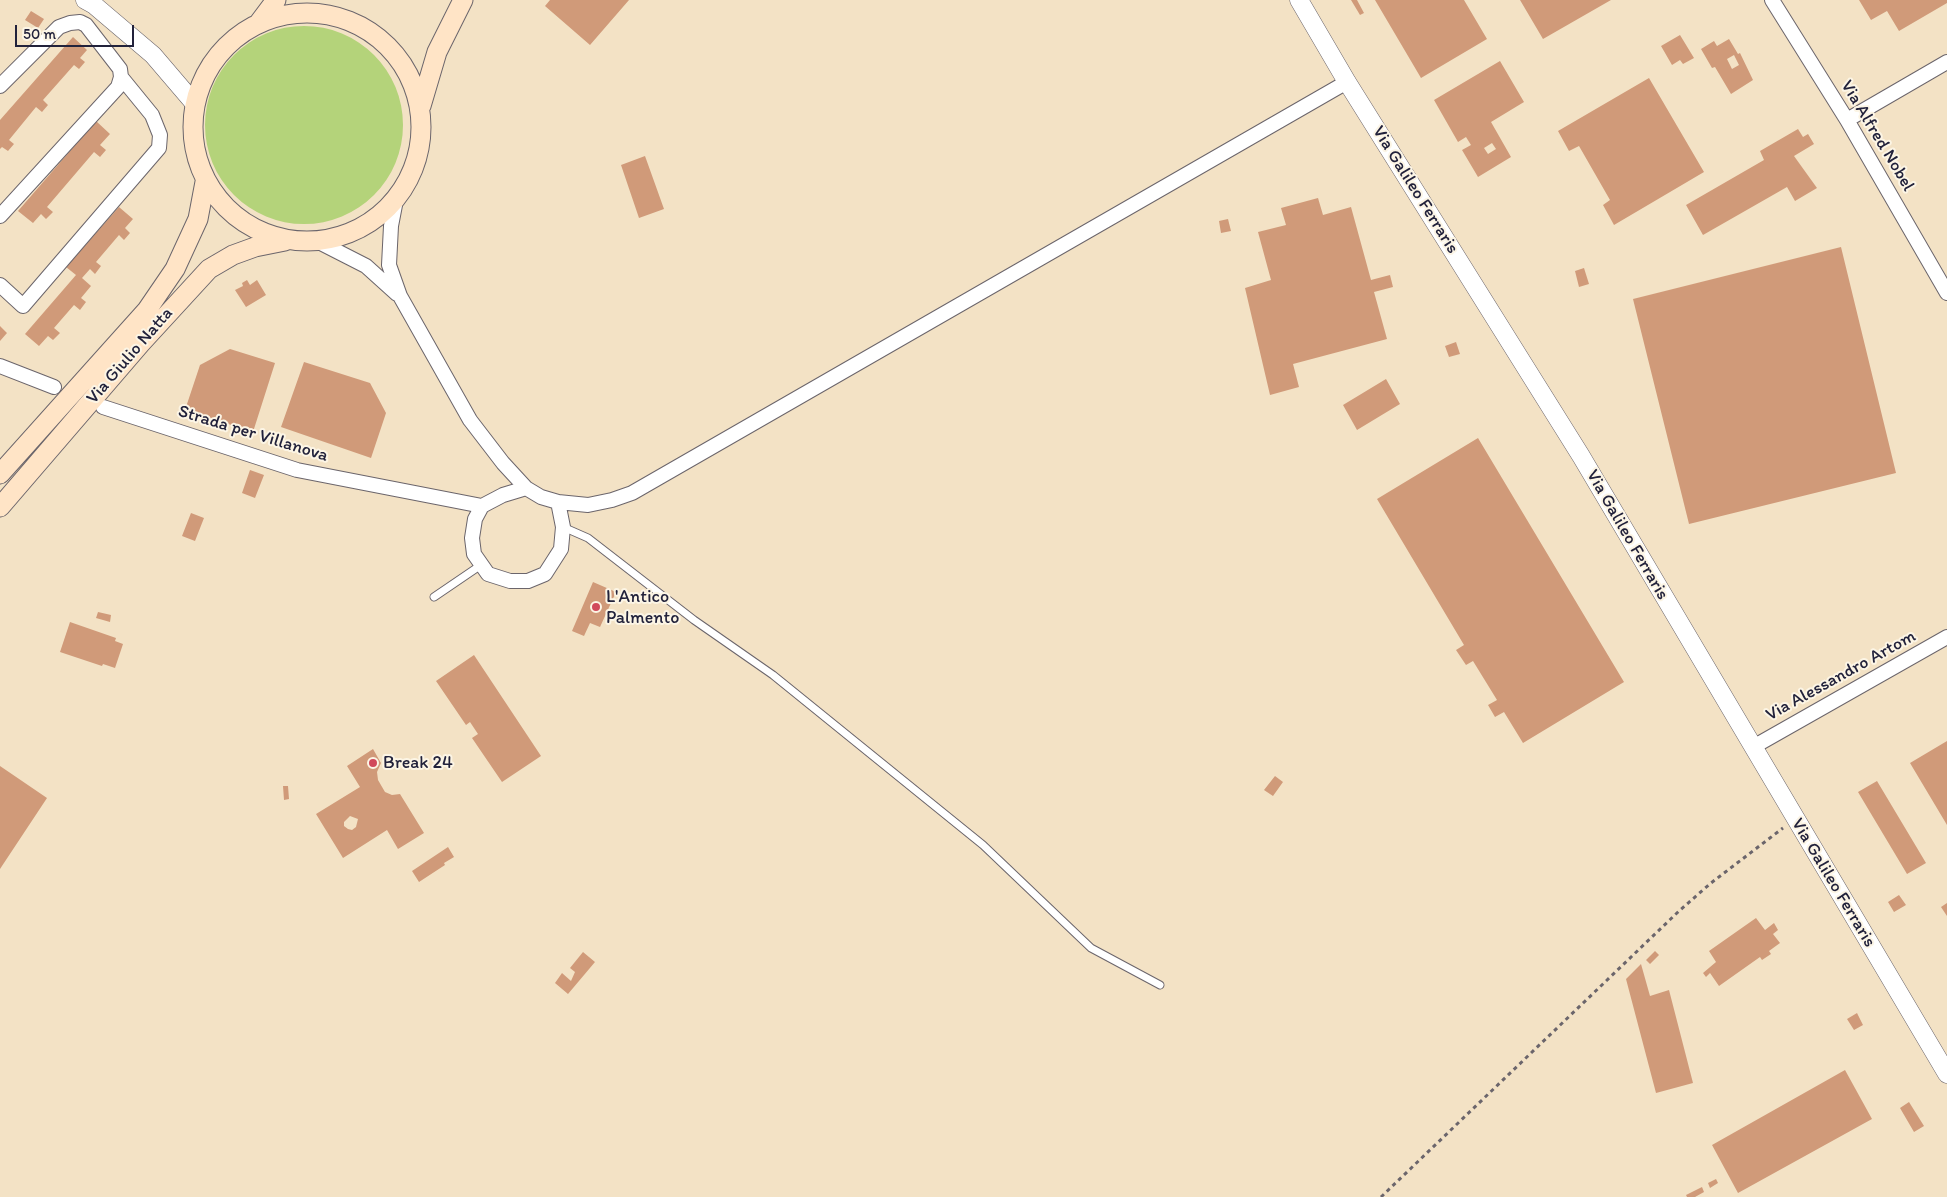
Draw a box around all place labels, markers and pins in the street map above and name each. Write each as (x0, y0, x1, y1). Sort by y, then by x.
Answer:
place label: L'Antico Palmento (606, 586, 679, 628)
marker: L'Antico Palmento (590, 601, 602, 613)
place label: Break 24 (383, 752, 453, 774)
marker: Break 24 (367, 757, 379, 769)

